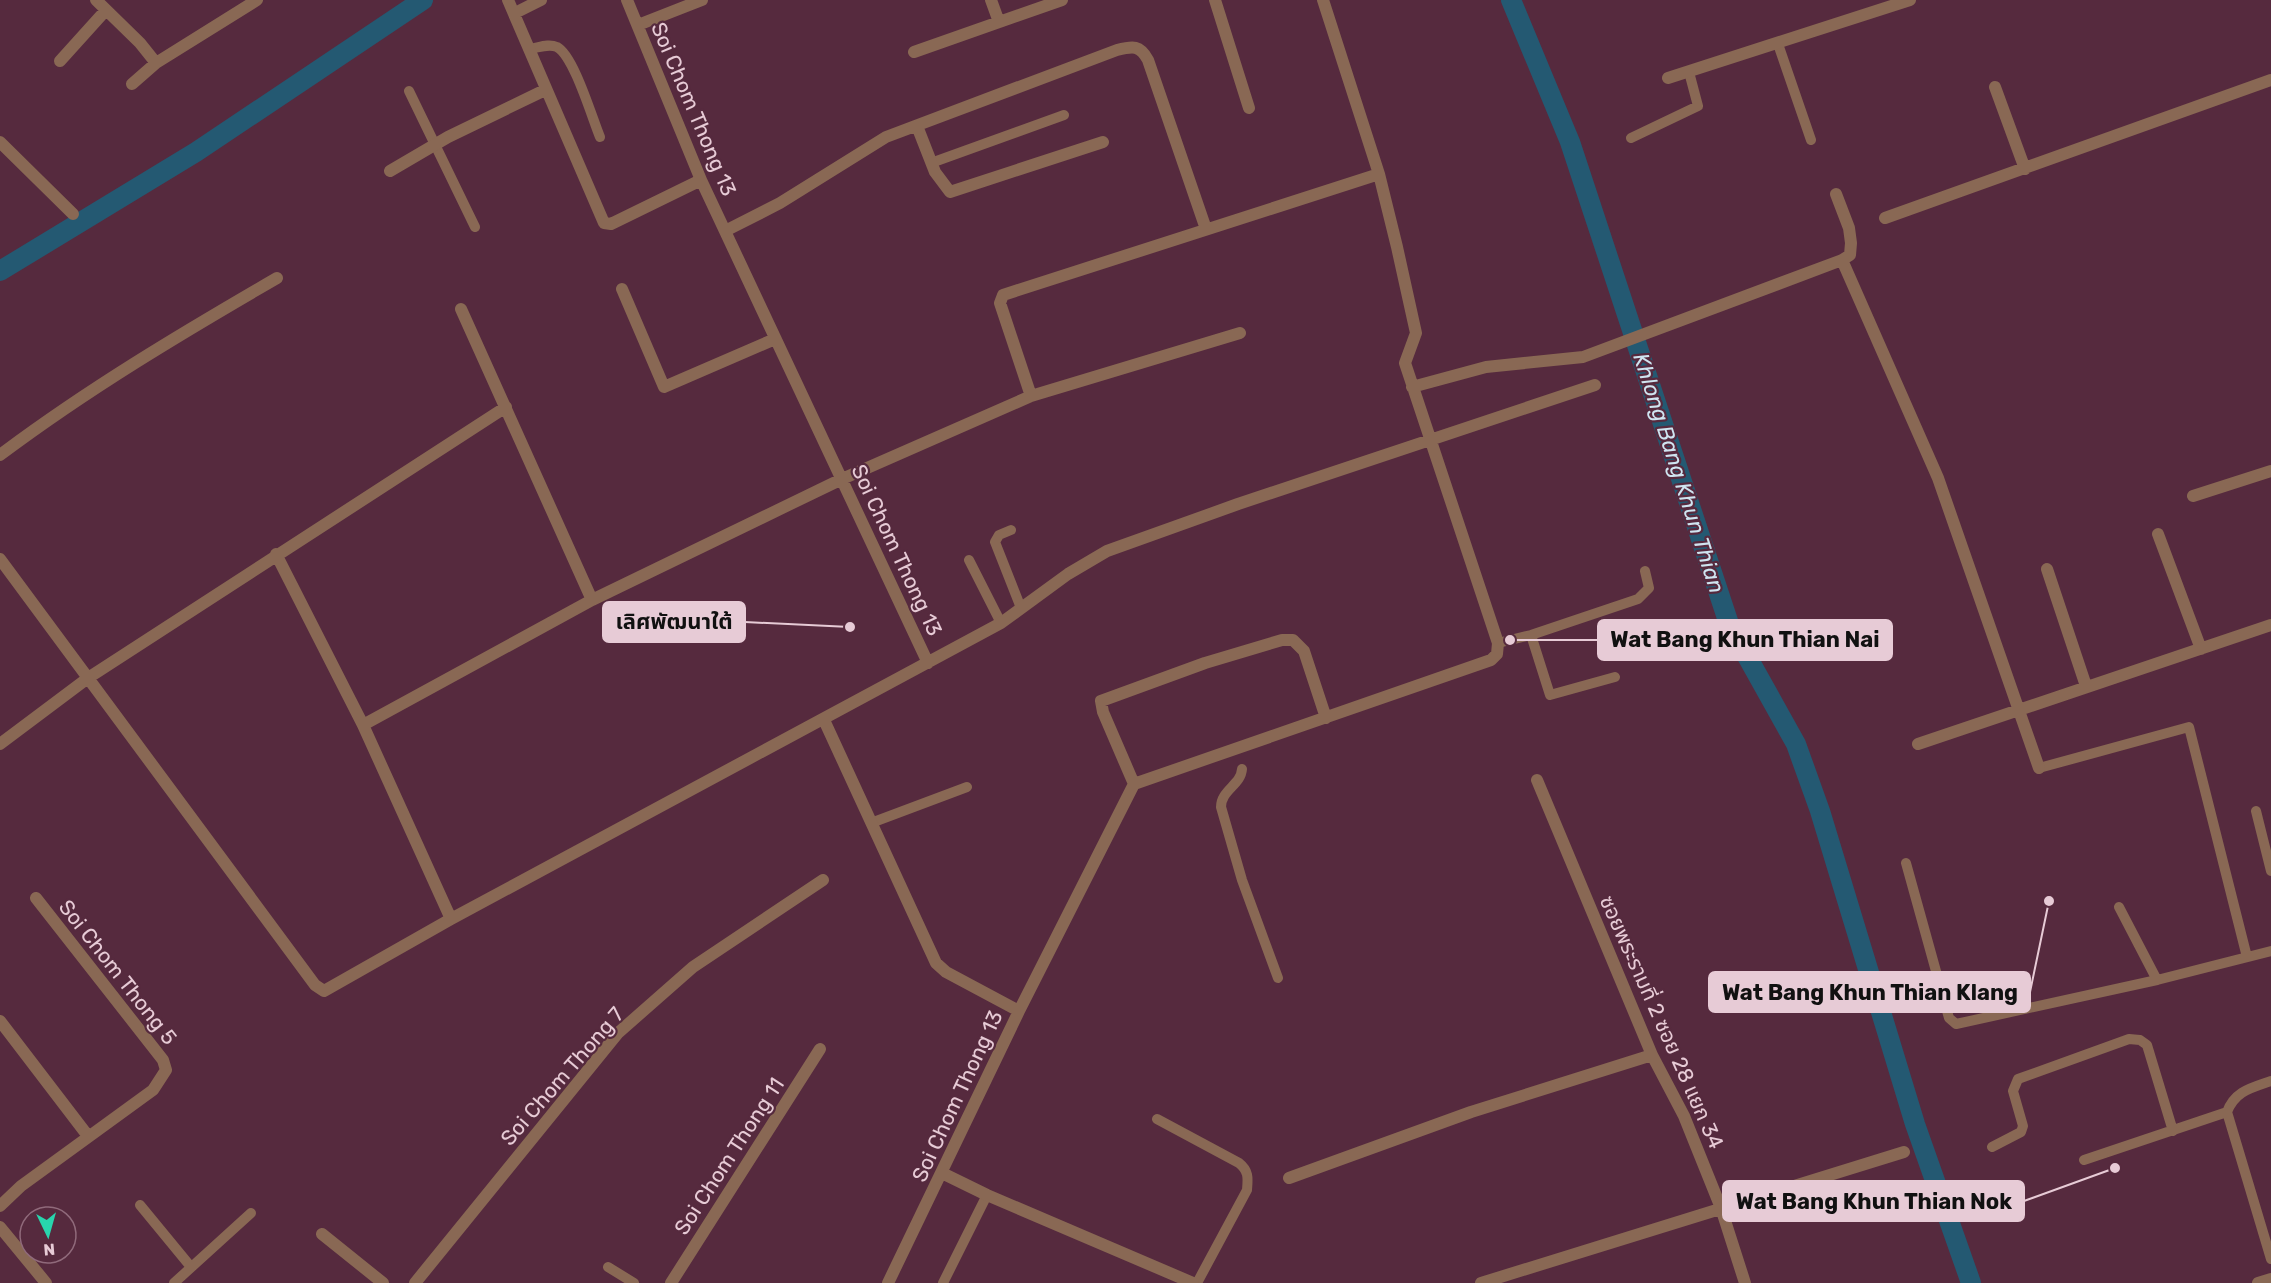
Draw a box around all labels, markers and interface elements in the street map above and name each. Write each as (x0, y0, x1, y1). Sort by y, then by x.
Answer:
street label: Soi Chom Thong 13 (646, 18, 742, 200)
water label: Khlong Bang Khun Thian (1627, 350, 1731, 596)
street label: Soi Chom Thong 13 (846, 460, 948, 640)
callout: เลิศพัฒนาใต้ (603, 602, 745, 642)
text: เลิศพัฒนาใต้ (615, 608, 733, 635)
callout: Wat Bang Khun Thian Nai (1598, 620, 1892, 660)
text: Wat Bang Khun Thian Nai (1610, 626, 1880, 653)
street label: ซอยพระรามที่ 2 ซอย 28 แยก 34 (1595, 891, 1731, 1153)
street label: Soi Chom Thong 5 (54, 895, 182, 1049)
callout: Wat Bang Khun Thian Klang (1709, 972, 2030, 1012)
text: Wat Bang Khun Thian Klang (1722, 979, 2018, 1006)
street label: Soi Chom Thong 7 (495, 1002, 629, 1150)
street label: Soi Chom Thong 13 (906, 1006, 1008, 1186)
street label: Soi Chom Thong 11 (669, 1073, 789, 1239)
callout: Wat Bang Khun Thian Nok (1723, 1181, 2024, 1221)
text: Wat Bang Khun Thian Nok (1736, 1188, 2012, 1215)
north arrow (18, 1205, 78, 1265)
text: N (43, 1239, 56, 1259)

